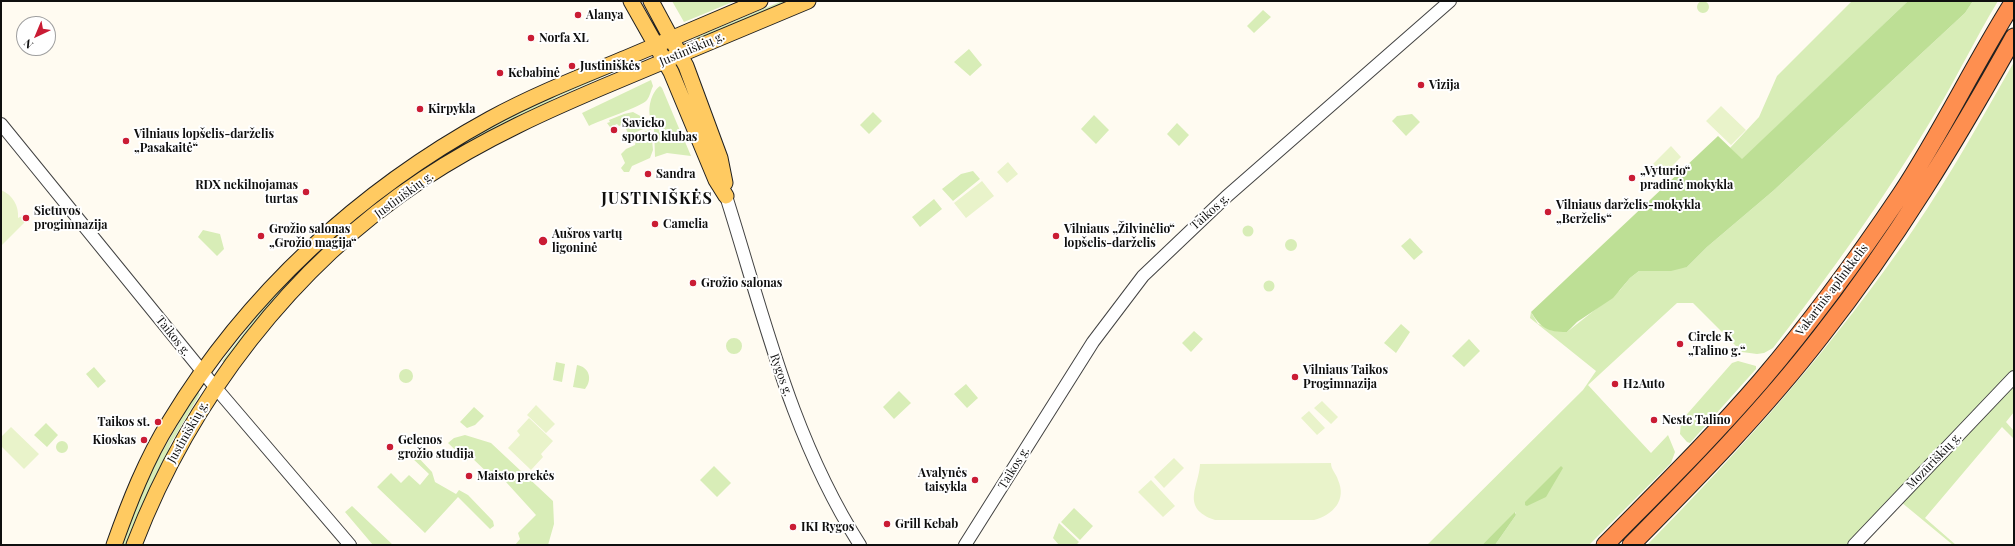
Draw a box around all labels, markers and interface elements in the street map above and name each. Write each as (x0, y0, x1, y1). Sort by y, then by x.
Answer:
place label: Alanya (586, 8, 623, 22)
marker: Alanya (573, 10, 583, 20)
north arrow (16, 16, 56, 56)
street label: Justiniškių g. (657, 29, 727, 69)
place label: Norfa XL (539, 31, 589, 45)
marker: Norfa XL (526, 33, 536, 43)
text: N (20, 36, 36, 52)
place label: Justiniškės (580, 59, 640, 73)
marker: Justiniškės (567, 61, 577, 71)
place label: Kebabinė (508, 66, 560, 80)
marker: Kebabinė (495, 68, 505, 78)
place label: Vizija (1429, 78, 1460, 92)
marker: Vizija (1416, 80, 1426, 90)
place label: Kirpykla (428, 102, 476, 116)
marker: Kirpykla (415, 104, 425, 114)
place label: Savicko sporto klubas (622, 116, 697, 144)
marker: Savicko sporto klubas (609, 125, 619, 135)
place label: Vilniaus lopšelis-darželis „Pasakaitė“ (134, 127, 274, 155)
marker: Vilniaus lopšelis-darželis „Pasakaitė“ (121, 136, 131, 146)
place label: „Vyturio“ pradinė mokykla (1640, 164, 1733, 192)
place label: Sandra (656, 167, 696, 181)
street label: Justiniškių g. (372, 169, 436, 221)
marker: Sandra (643, 169, 653, 179)
marker: „Vyturio“ pradinė mokykla (1627, 173, 1637, 183)
place label: RDX nekilnojamas turtas (195, 178, 298, 206)
marker: RDX nekilnojamas turtas (301, 187, 311, 197)
district label: JUSTINIŠKĖS (601, 189, 713, 209)
street label: Taikos g. (1188, 191, 1232, 233)
place label: Vilniaus darželis-mokykla „Berželis“ (1556, 198, 1701, 226)
place label: Sietuvos progimnazija (34, 204, 108, 232)
marker: Vilniaus darželis-mokykla „Berželis“ (1543, 207, 1553, 217)
marker: Sietuvos progimnazija (21, 213, 31, 223)
place label: Camelia (663, 217, 708, 231)
marker: Camelia (650, 219, 660, 229)
place label: Grožio salonas „Grožio magija“ (269, 222, 357, 250)
place label: Vilniaus „Žilvinėlio“ lopšelis-darželis (1064, 222, 1175, 250)
place label: Aušros vartų ligoninė (552, 227, 622, 255)
marker: Grožio salonas „Grožio magija“ (256, 231, 266, 241)
marker: Vilniaus „Žilvinėlio“ lopšelis-darželis (1051, 231, 1061, 241)
marker: Aušros vartų ligoninė (537, 235, 549, 247)
street label: Vakarinis aplinkkelis (1793, 241, 1871, 339)
place label: Grožio salonas (701, 276, 782, 290)
marker: Grožio salonas (688, 278, 698, 288)
street label: Taikos g. (153, 313, 193, 359)
place label: Circle K „Talino g.“ (1688, 330, 1746, 358)
marker: Circle K „Talino g.“ (1675, 339, 1685, 349)
street label: Rygos g. (767, 352, 795, 398)
place label: Vilniaus Taikos Progimnazija (1303, 363, 1388, 391)
marker: Vilniaus Taikos Progimnazija (1290, 372, 1300, 382)
place label: H2Auto (1623, 377, 1665, 391)
marker: H2Auto (1610, 379, 1620, 389)
street label: Justiniškių g. (164, 398, 212, 466)
place label: Neste Talino (1662, 413, 1731, 427)
place label: Taikos st. (97, 415, 150, 429)
marker: Neste Talino (1649, 415, 1659, 425)
marker: Taikos st. (153, 417, 163, 427)
street label: Mozūriškių g. (1903, 430, 1965, 492)
place label: Kioskas (93, 433, 136, 447)
place label: Gelenos grožio studija (398, 433, 474, 461)
marker: Kioskas (139, 435, 149, 445)
marker: Gelenos grožio studija (385, 442, 395, 452)
street label: Taikos g. (995, 444, 1033, 492)
place label: Avalynės taisykla (918, 466, 967, 494)
place label: Maisto prekės (477, 469, 554, 483)
marker: Maisto prekės (464, 471, 474, 481)
marker: Avalynės taisykla (970, 475, 980, 485)
place label: Grill Kebab (895, 517, 958, 531)
marker: Grill Kebab (882, 519, 892, 529)
place label: IKI Rygos (801, 520, 854, 534)
marker: IKI Rygos (788, 522, 798, 532)

